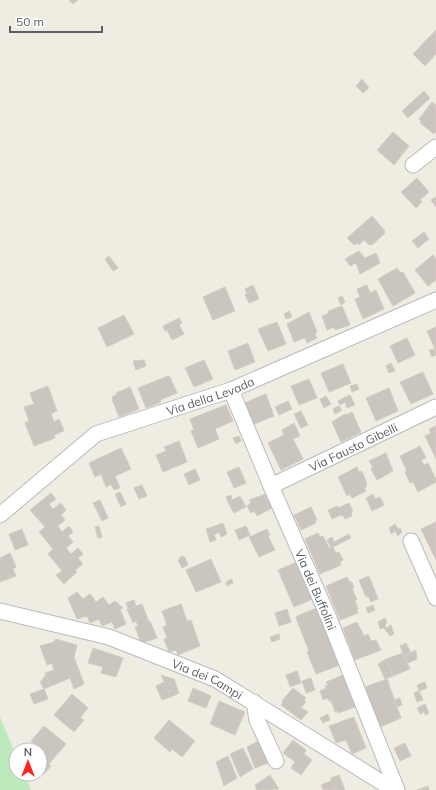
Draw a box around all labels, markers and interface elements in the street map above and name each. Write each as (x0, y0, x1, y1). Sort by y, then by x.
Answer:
scale bar (10, 8, 102, 34)
text: 50 m (16, 14, 44, 29)
street label: Via della Levada (164, 373, 256, 418)
street label: Via Fausto Gibelli (306, 419, 400, 474)
street label: Via dei Buffolini (292, 547, 340, 632)
street label: Via dei Campi (170, 655, 246, 702)
north arrow (8, 742, 48, 782)
text: N (24, 745, 32, 759)

